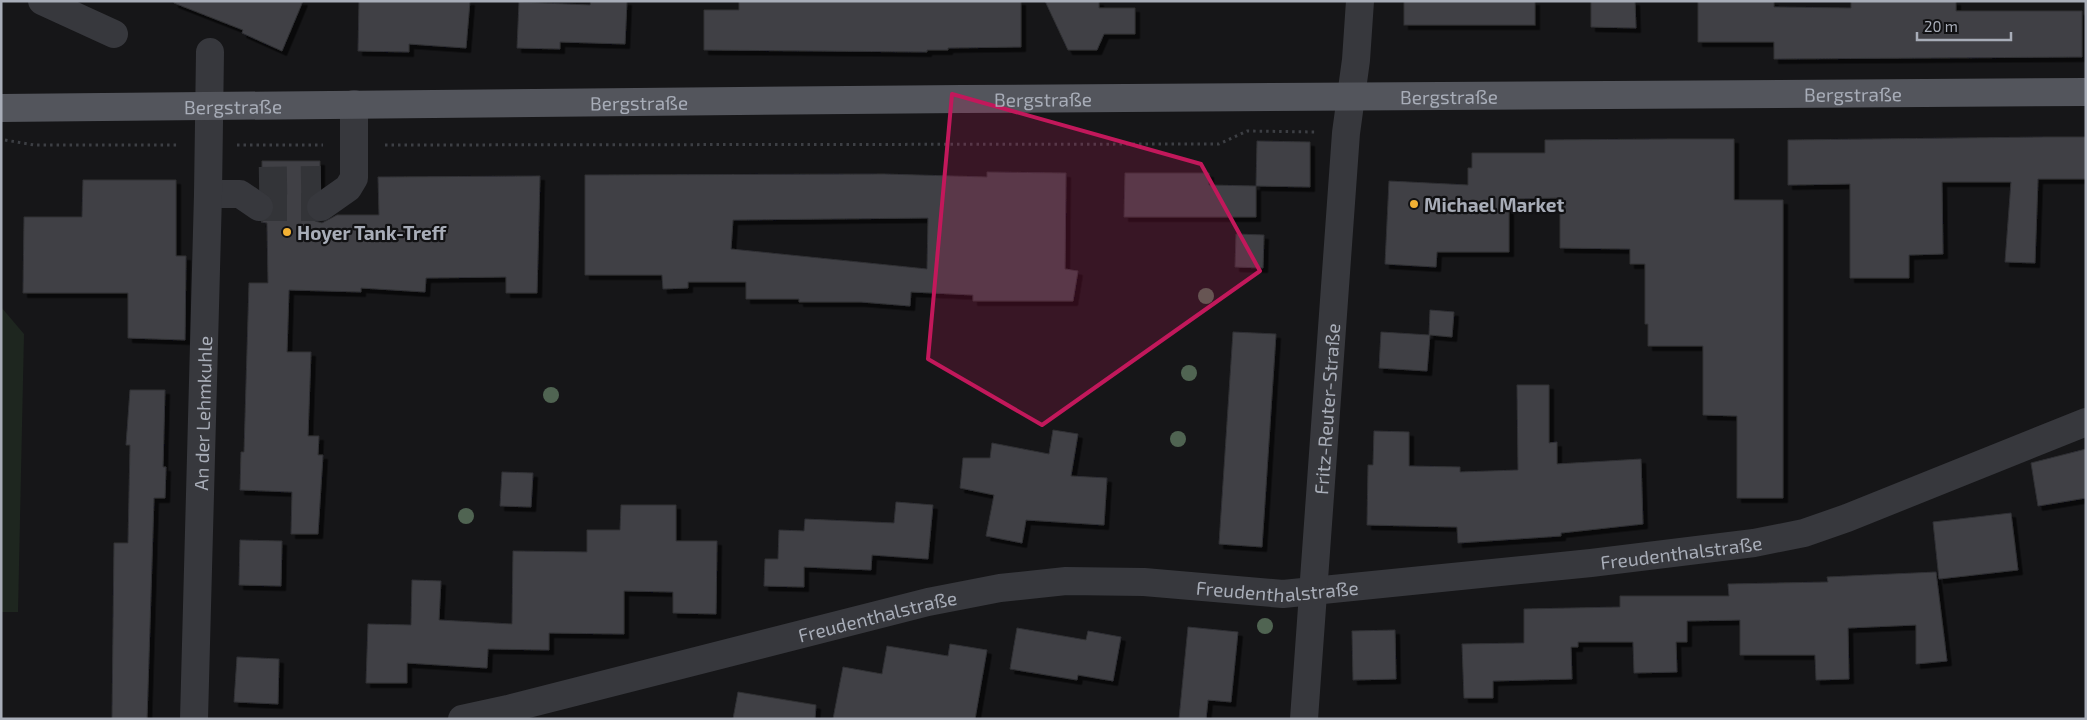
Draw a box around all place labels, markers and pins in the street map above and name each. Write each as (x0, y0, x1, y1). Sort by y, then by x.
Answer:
place label: Michael Market (1424, 193, 1564, 216)
marker: Michael Market (1408, 198, 1420, 210)
place label: Hoyer Tank-Treff (297, 221, 447, 245)
marker: Hoyer Tank-Treff (281, 226, 293, 238)

